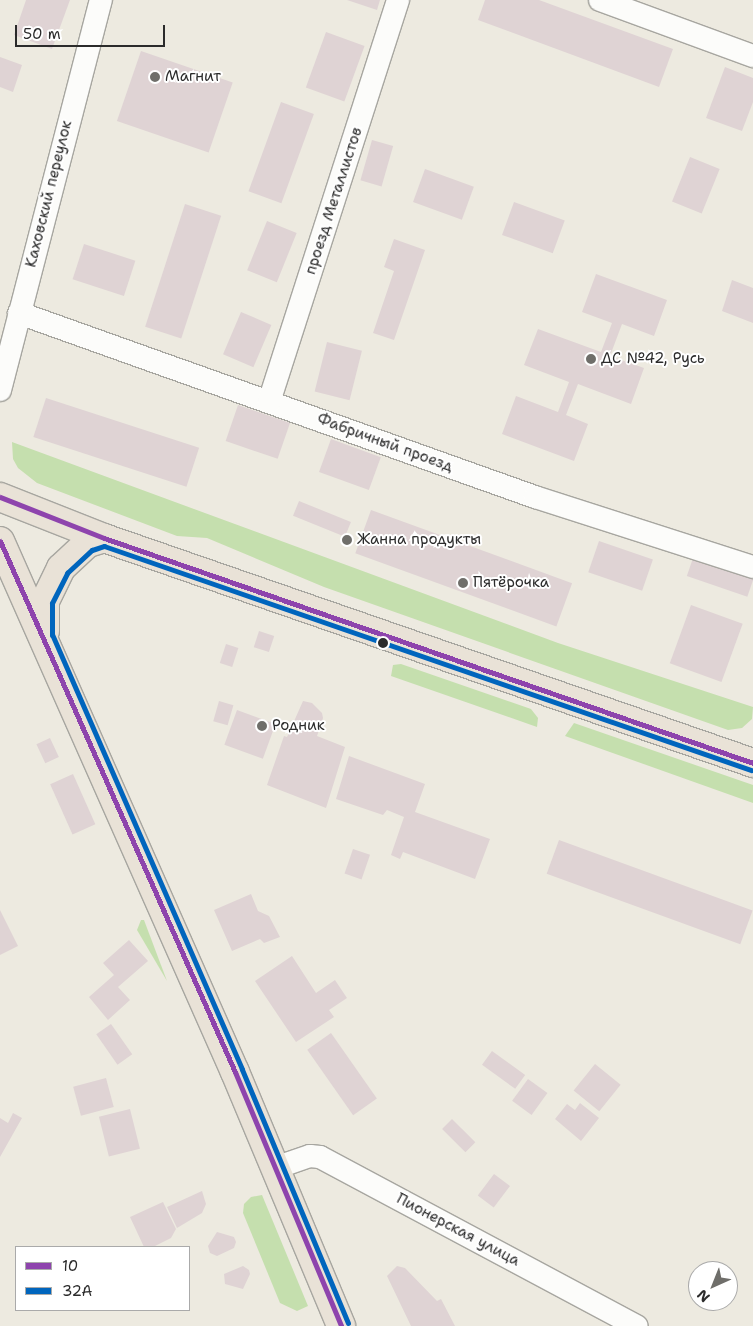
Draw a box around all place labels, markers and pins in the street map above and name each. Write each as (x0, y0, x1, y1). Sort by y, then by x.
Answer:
place label: Магнит (165, 68, 221, 86)
marker: Магнит (149, 71, 161, 83)
place label: ДС №42, Русь (601, 350, 705, 368)
marker: ДС №42, Русь (585, 353, 597, 365)
place label: Жанна продукты (357, 531, 481, 549)
marker: Жанна продукты (341, 534, 353, 546)
place label: Пятёрочка (473, 574, 549, 592)
marker: Пятёрочка (457, 577, 469, 589)
unlabelled marker (378, 638, 388, 648)
place label: Родник (272, 717, 325, 735)
marker: Родник (256, 720, 268, 732)

